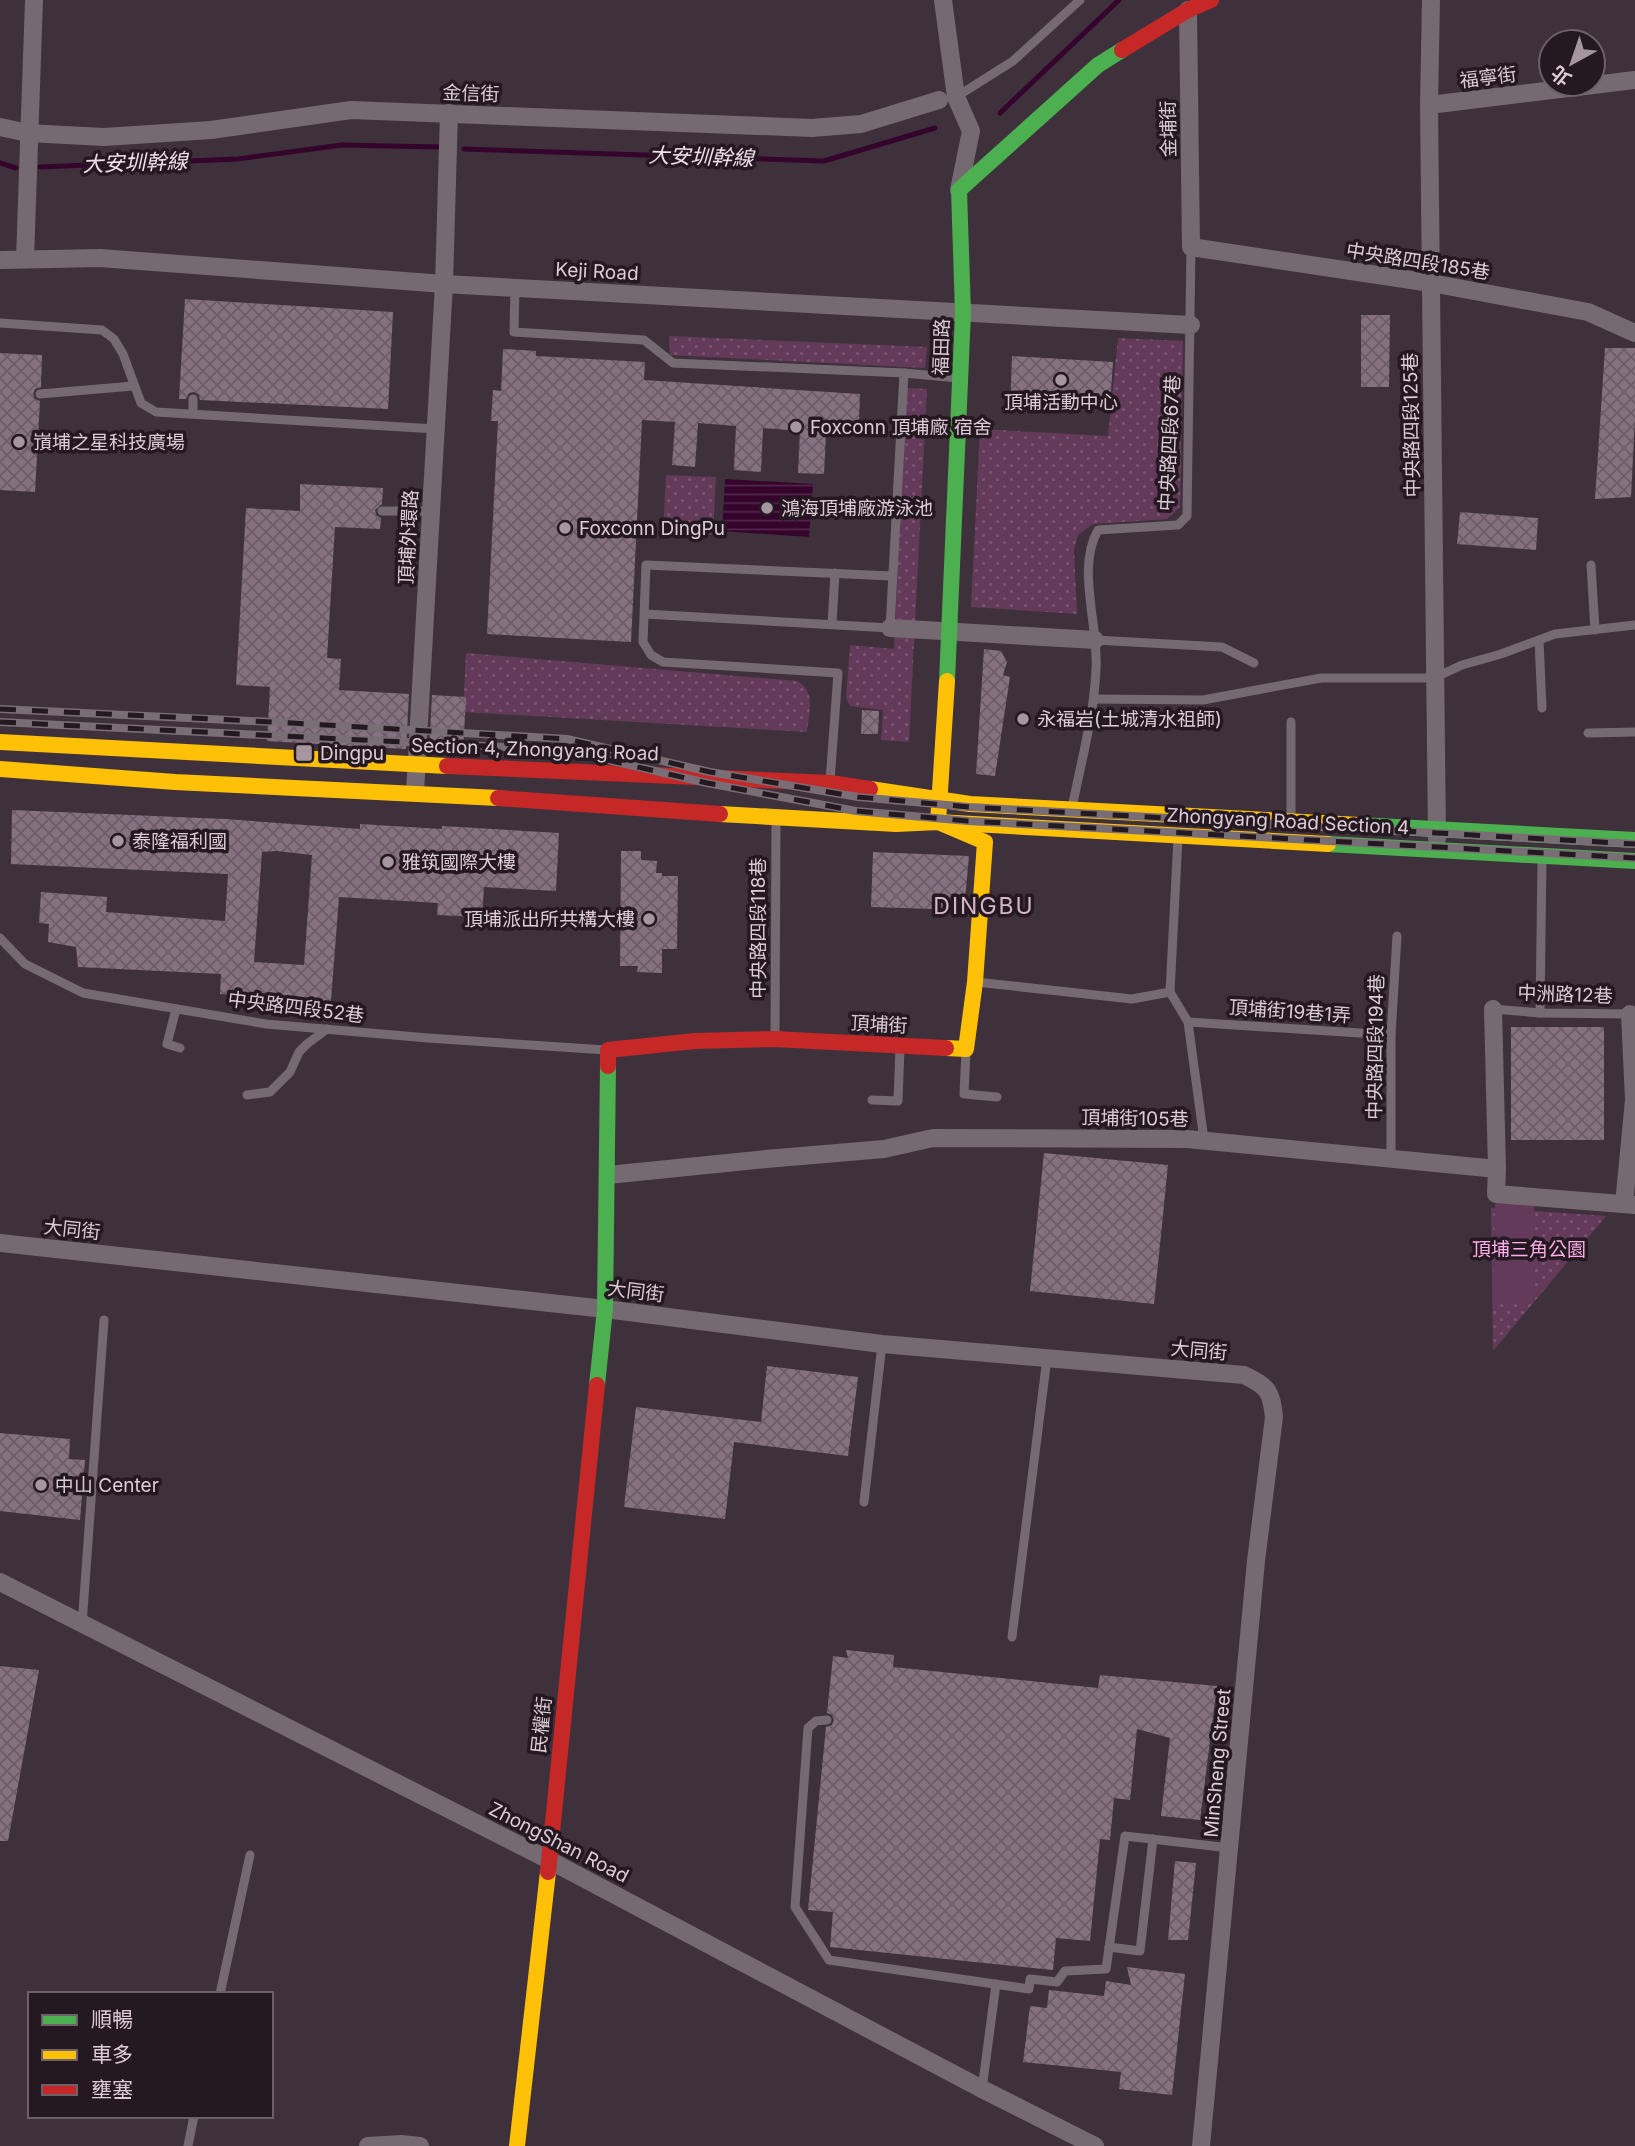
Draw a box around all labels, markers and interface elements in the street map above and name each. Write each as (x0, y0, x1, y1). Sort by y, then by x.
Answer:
north arrow (1537, 28, 1607, 98)
text: 北 (1547, 61, 1576, 91)
street label: 福寧街 (1458, 63, 1518, 92)
street label: 金信街 (442, 81, 500, 106)
street label: 金埔街 (1157, 100, 1180, 158)
water label: 大安圳幹線 (648, 142, 756, 171)
water label: 大安圳幹線 (82, 148, 190, 177)
street label: 中央路四段185巷 (1344, 239, 1491, 284)
street label: Keji Road (555, 258, 639, 285)
street label: 福田路 (929, 318, 954, 376)
street label: 中央路四段125巷 (1399, 352, 1424, 498)
marker: 頂埔活動中心 (1053, 372, 1069, 388)
street label: 中央路四段67巷 (1154, 374, 1185, 512)
place label: 頂埔活動中心 (1004, 391, 1118, 414)
place label: Foxconn 頂埔廠 宿舍 (810, 416, 992, 439)
marker: Foxconn 頂埔廠 宿舍 (788, 419, 804, 435)
place label: 嵿埔之星科技廣場 (33, 431, 185, 454)
marker: 嵿埔之星科技廣場 (11, 434, 27, 450)
street label: 頂埔外環路 (395, 489, 422, 585)
place label: 鴻海頂埔廠游泳池 (781, 497, 933, 520)
marker: 鴻海頂埔廠游泳池 (759, 500, 775, 516)
place label: Foxconn DingPu (579, 517, 725, 540)
marker: Foxconn DingPu (557, 520, 573, 536)
place label: 永福岩(土城清水祖師) (1037, 708, 1222, 731)
marker: 永福岩(土城清水祖師) (1015, 711, 1031, 727)
street label: Section 4, Zhongyang Road (411, 734, 659, 765)
place label: Dingpu (320, 742, 384, 765)
marker: Dingpu (294, 743, 314, 763)
street label: Zhongyang Road Section 4 (1166, 804, 1410, 839)
place label: 泰隆福利國 (132, 830, 227, 853)
marker: 泰隆福利國 (110, 833, 126, 849)
place label: 雅筑國際大樓 (402, 851, 516, 874)
marker: 雅筑國際大樓 (380, 854, 396, 870)
street label: 中央路四段118巷 (747, 857, 770, 999)
district label: DINGBU (933, 892, 1035, 920)
place label: 頂埔派出所共構大樓 (464, 908, 635, 931)
marker: 頂埔派出所共構大樓 (641, 911, 657, 927)
street label: 中央路四段194巷 (1363, 974, 1388, 1120)
street label: 中洲路12巷 (1517, 981, 1613, 1008)
street label: 中央路四段52巷 (226, 988, 365, 1027)
street label: 頂埔街19巷1弄 (1228, 996, 1352, 1027)
street label: 頂埔街 (850, 1012, 908, 1037)
street label: 頂埔街105巷 (1081, 1106, 1189, 1131)
street label: 大同街 (42, 1215, 102, 1244)
park label: 頂埔三角公園 (1472, 1238, 1586, 1261)
street label: 大同街 (606, 1277, 666, 1306)
street label: 大同街 (1170, 1337, 1228, 1364)
place label: 中山 Center (55, 1474, 159, 1497)
marker: 中山 Center (33, 1477, 49, 1493)
street label: MinSheng Street (1200, 1688, 1235, 1838)
street label: 民權街 (527, 1695, 556, 1755)
street label: ZhongShan Road (485, 1797, 633, 1888)
legend (28, 1992, 273, 2118)
text: 順暢 (91, 2007, 133, 2032)
text: 車多 (91, 2042, 133, 2067)
text: 壅塞 (91, 2077, 133, 2102)

